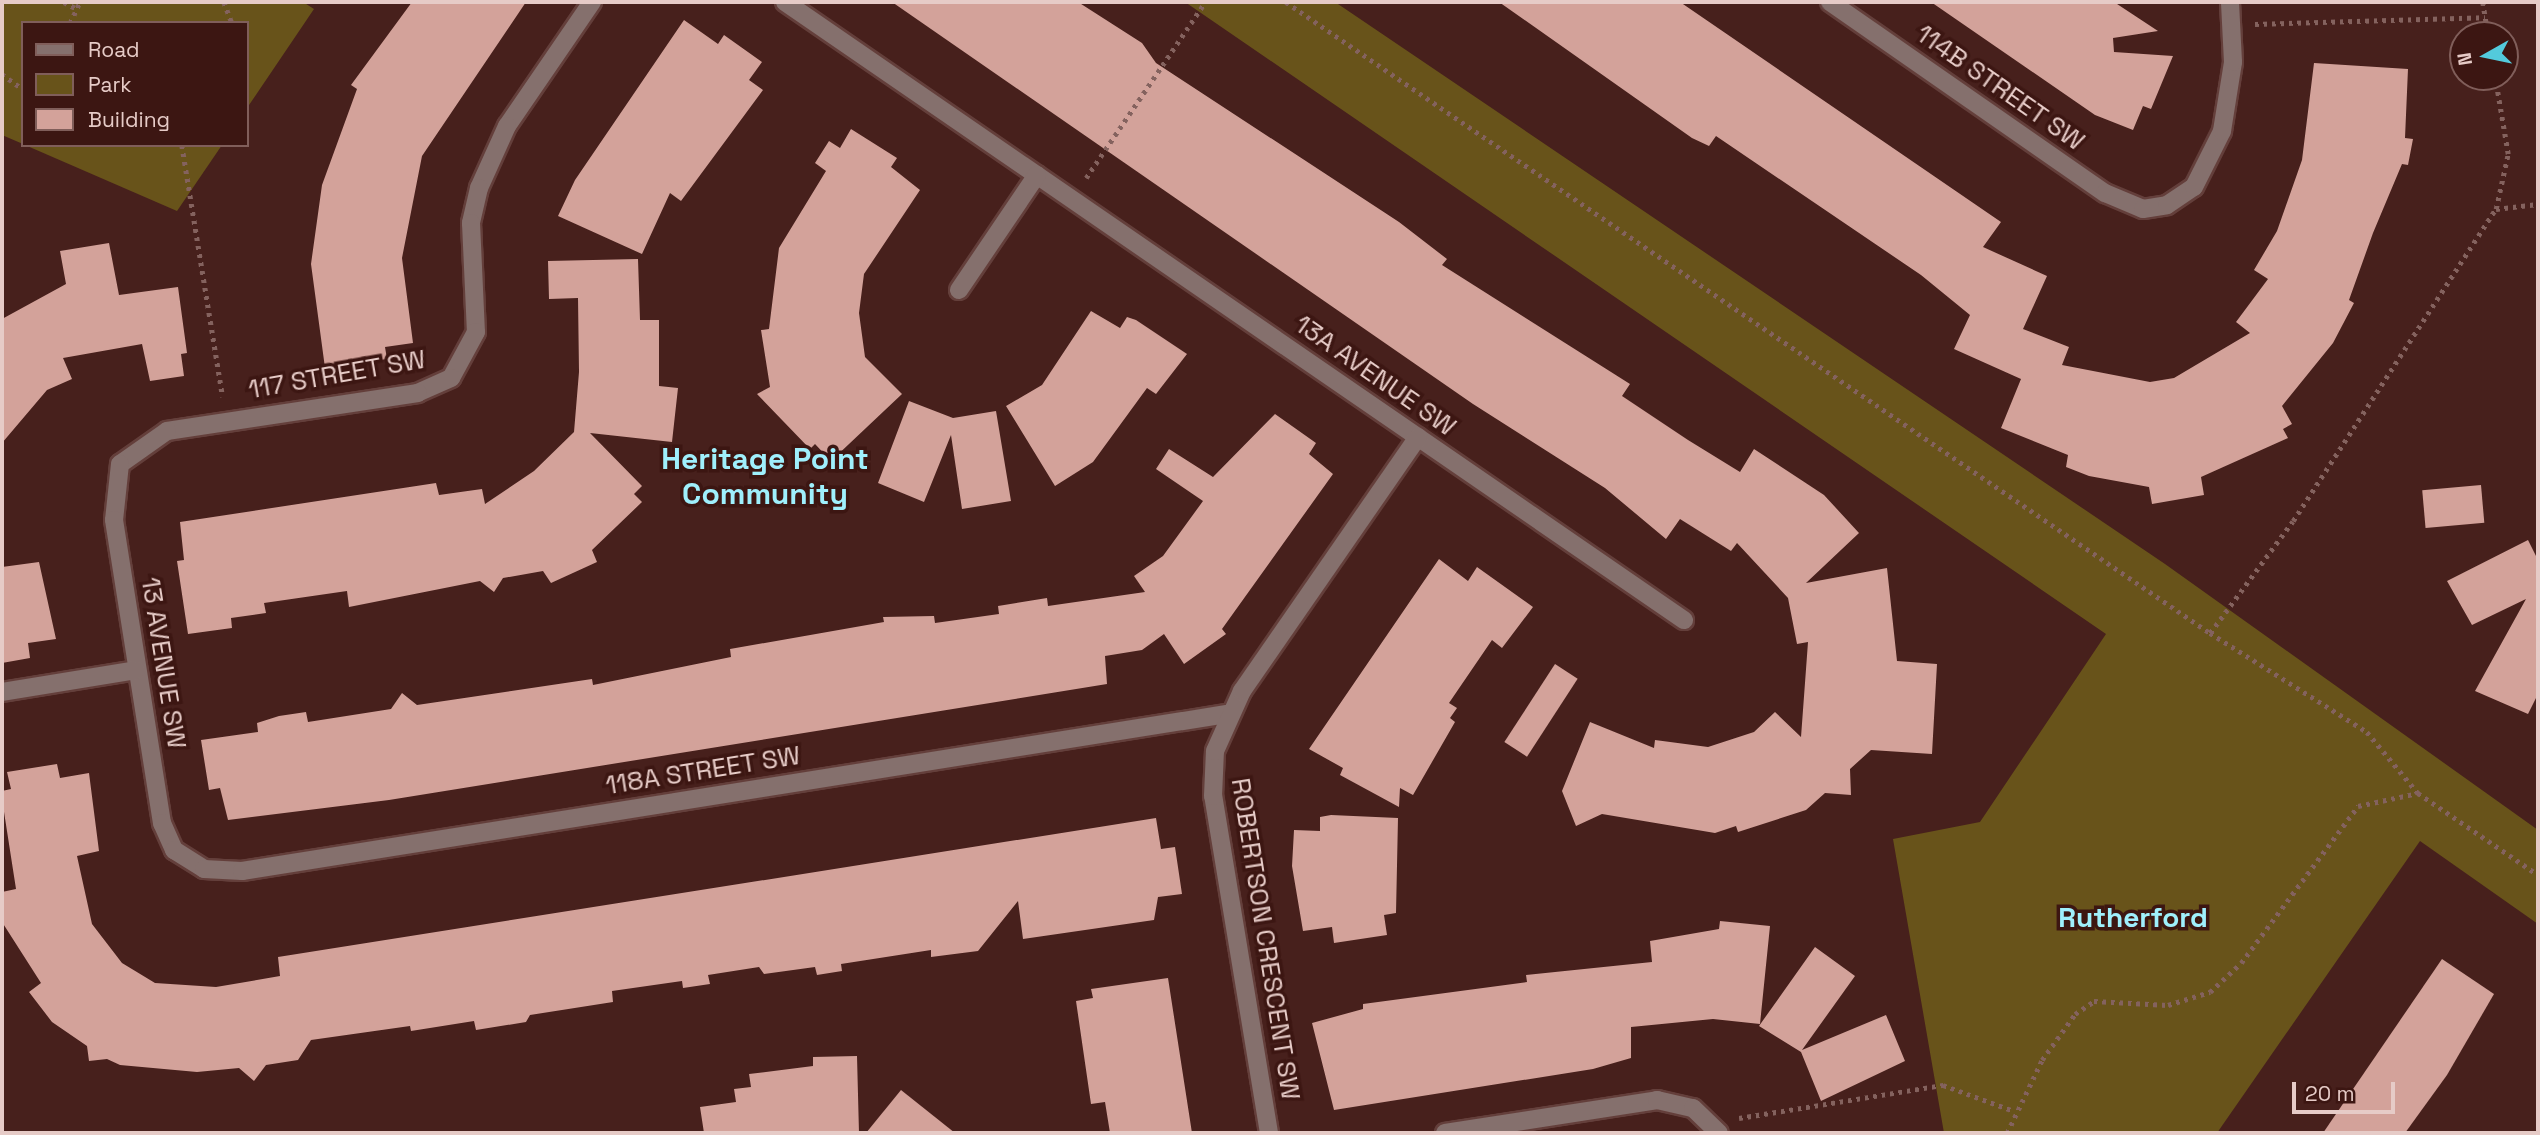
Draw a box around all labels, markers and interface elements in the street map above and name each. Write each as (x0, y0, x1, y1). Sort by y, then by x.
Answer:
street label: 114B STREET SW (1910, 18, 2090, 158)
legend (21, 21, 248, 147)
north arrow (2449, 21, 2519, 91)
text: Road (88, 36, 140, 63)
text: N (2451, 51, 2478, 67)
text: Park (88, 71, 132, 98)
text: Building (88, 106, 170, 133)
street label: 13A AVENUE SW (1288, 309, 1462, 443)
street label: 117 STREET SW (246, 344, 428, 406)
district label: Heritage Point Community (661, 441, 869, 512)
street label: 13 AVENUE SW (134, 575, 192, 751)
street label: 118A STREET SW (603, 740, 803, 802)
street label: ROBERTSON CRESCENT SW (1224, 776, 1306, 1102)
district label: Rutherford (2058, 900, 2208, 934)
scale bar (2295, 1068, 2398, 1112)
text: 20 m (2305, 1080, 2355, 1107)

